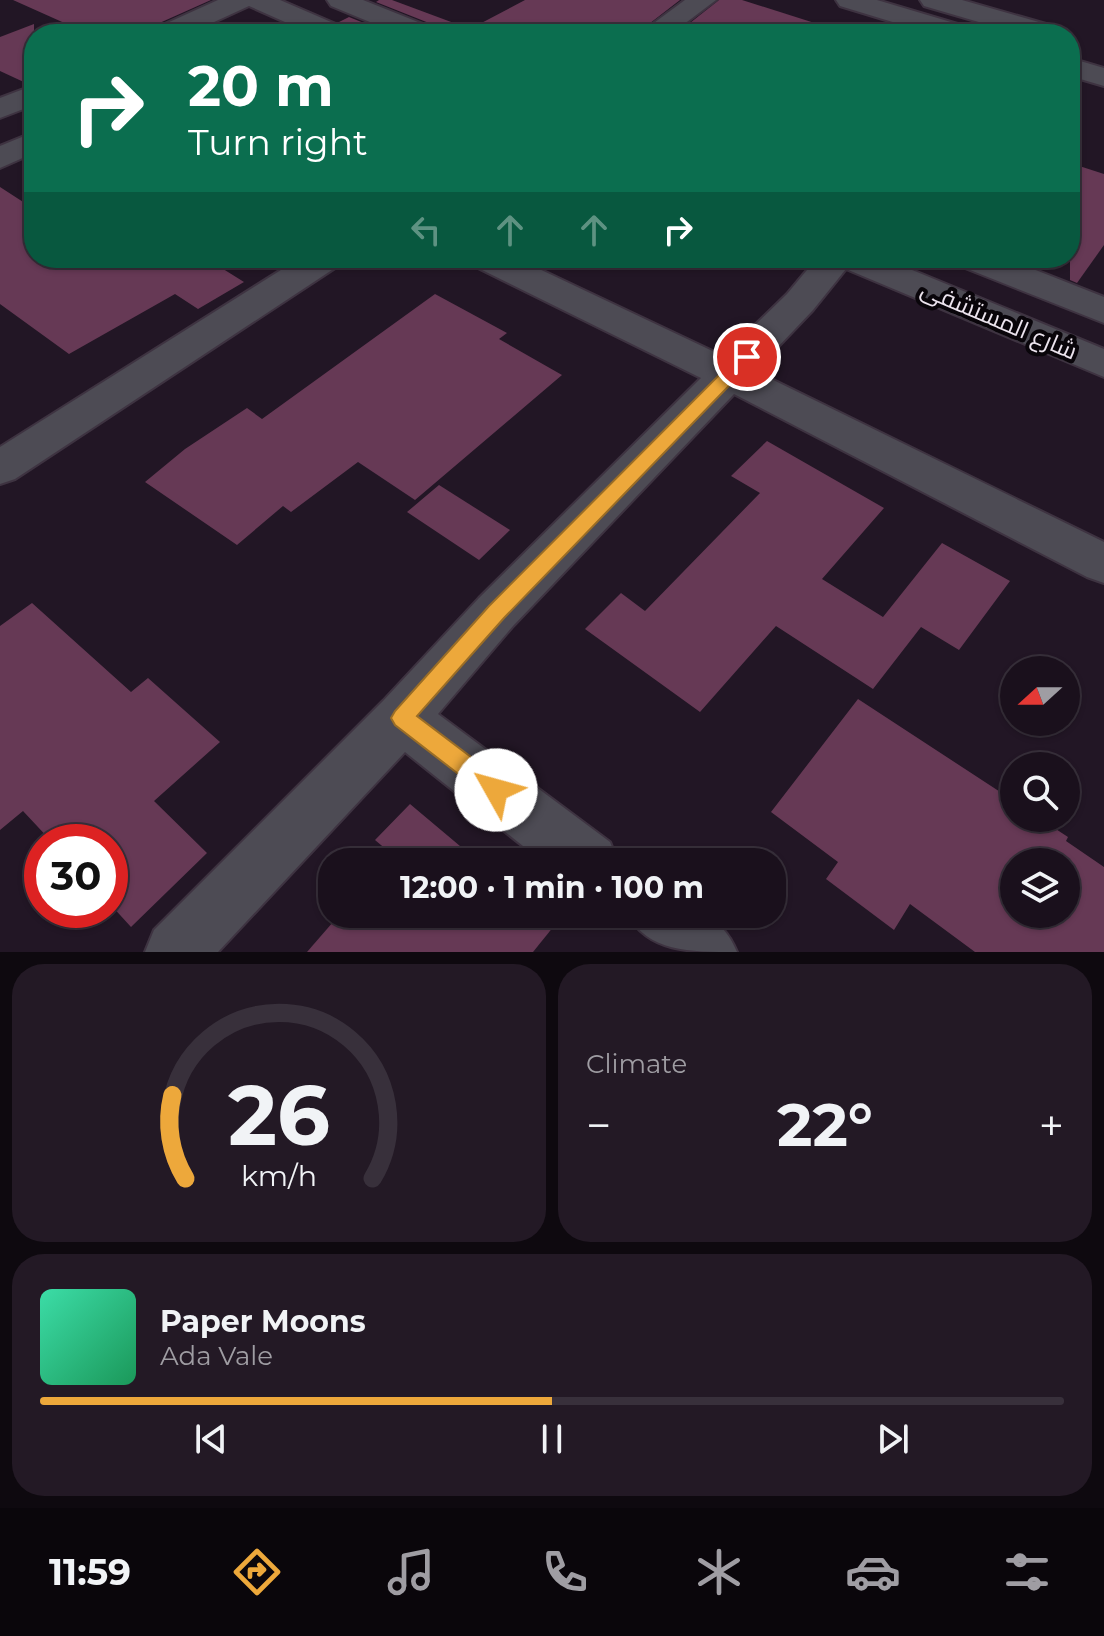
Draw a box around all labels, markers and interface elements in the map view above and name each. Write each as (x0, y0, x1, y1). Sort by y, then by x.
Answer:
text: 20 m (188, 52, 334, 120)
icon: right (56, 56, 160, 160)
text: Turn right (188, 120, 368, 164)
icon: left (404, 208, 448, 252)
icon: ahead (488, 208, 532, 252)
icon: ahead (572, 208, 616, 252)
icon: right (656, 208, 700, 252)
street label: شارع المستشفى (916, 274, 1082, 367)
pin (713, 323, 781, 391)
icon: arrive (725, 335, 769, 379)
north arrow (1000, 656, 1080, 736)
map controls (1000, 656, 1080, 928)
position arrow (454, 748, 538, 832)
button: search (1000, 752, 1080, 832)
speed limit sign: 30 (24, 824, 128, 928)
button: layers (1000, 848, 1080, 928)
text: 12:00 · 1 min · 100 m (400, 869, 704, 906)
text: Climate (586, 1048, 687, 1080)
text: 26 (228, 1064, 330, 1166)
text: 22° (777, 1088, 873, 1161)
text: − (586, 1098, 611, 1152)
text: + (1039, 1098, 1064, 1152)
text: km/h (241, 1158, 317, 1193)
text: Paper Moons (160, 1303, 366, 1340)
text: Ada Vale (160, 1340, 273, 1372)
icon: previous (189, 1417, 233, 1461)
icon: pause (530, 1417, 574, 1461)
icon: next (871, 1417, 915, 1461)
icon: directions (229, 1544, 285, 1600)
icon: music (383, 1544, 439, 1600)
icon: phone (537, 1544, 593, 1600)
icon: climate (691, 1544, 747, 1600)
icon: car (845, 1544, 901, 1600)
icon: filters (999, 1544, 1055, 1600)
text: 11:59 (49, 1550, 131, 1594)

